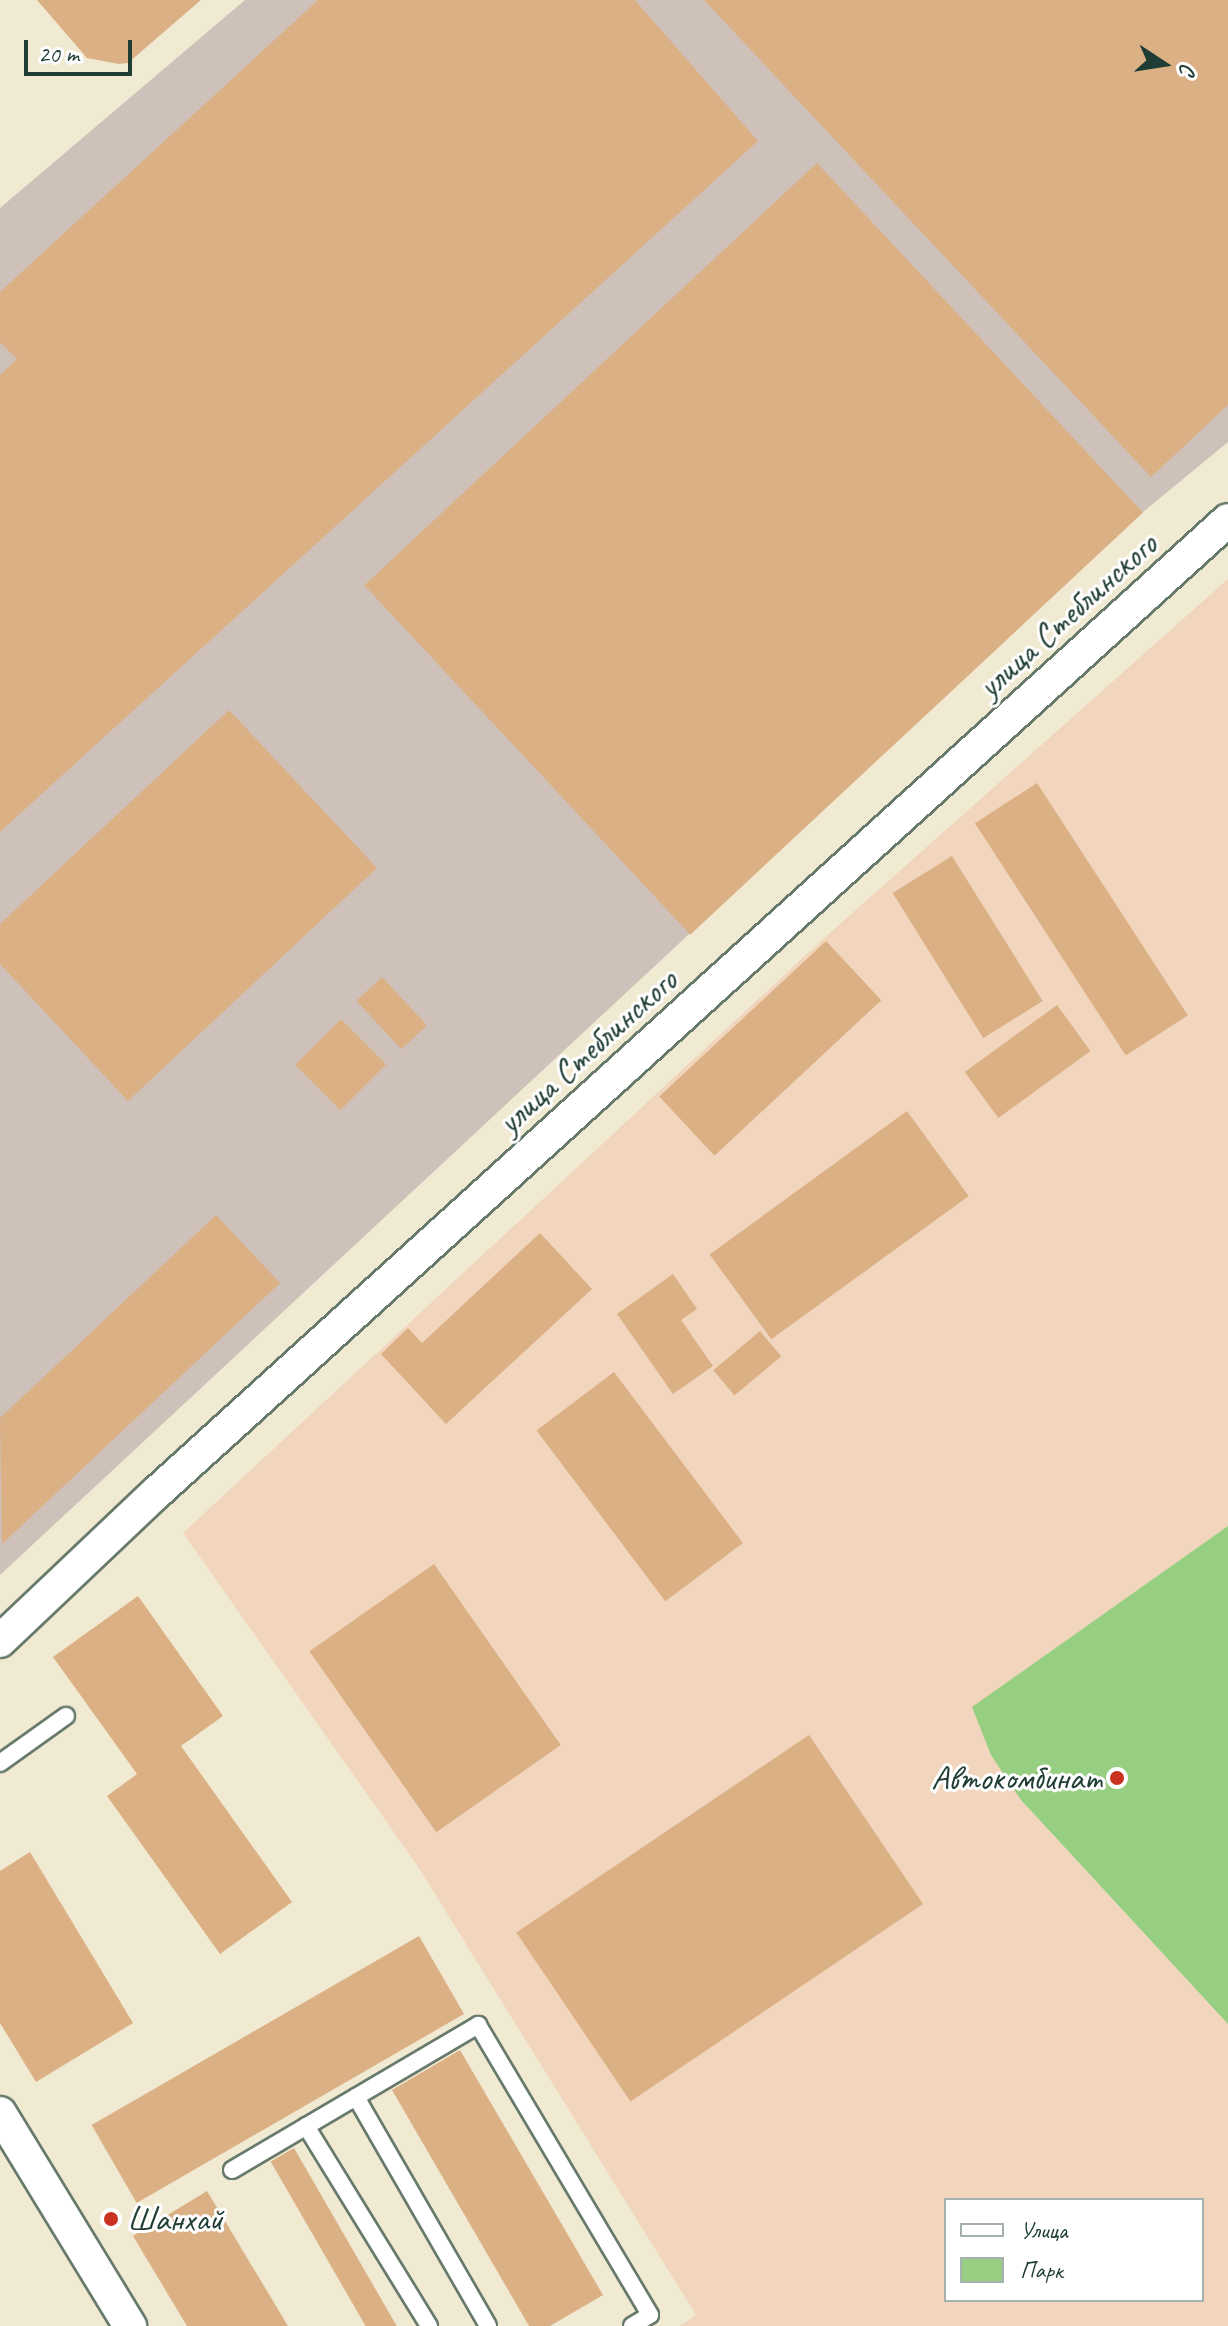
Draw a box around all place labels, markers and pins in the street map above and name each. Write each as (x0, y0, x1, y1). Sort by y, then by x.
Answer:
place label: Автокомбинат (931, 1758, 1101, 1798)
marker: Автокомбинат (1108, 1769, 1126, 1787)
place label: Шанхай (127, 2199, 223, 2239)
marker: Шанхай (102, 2210, 120, 2228)

